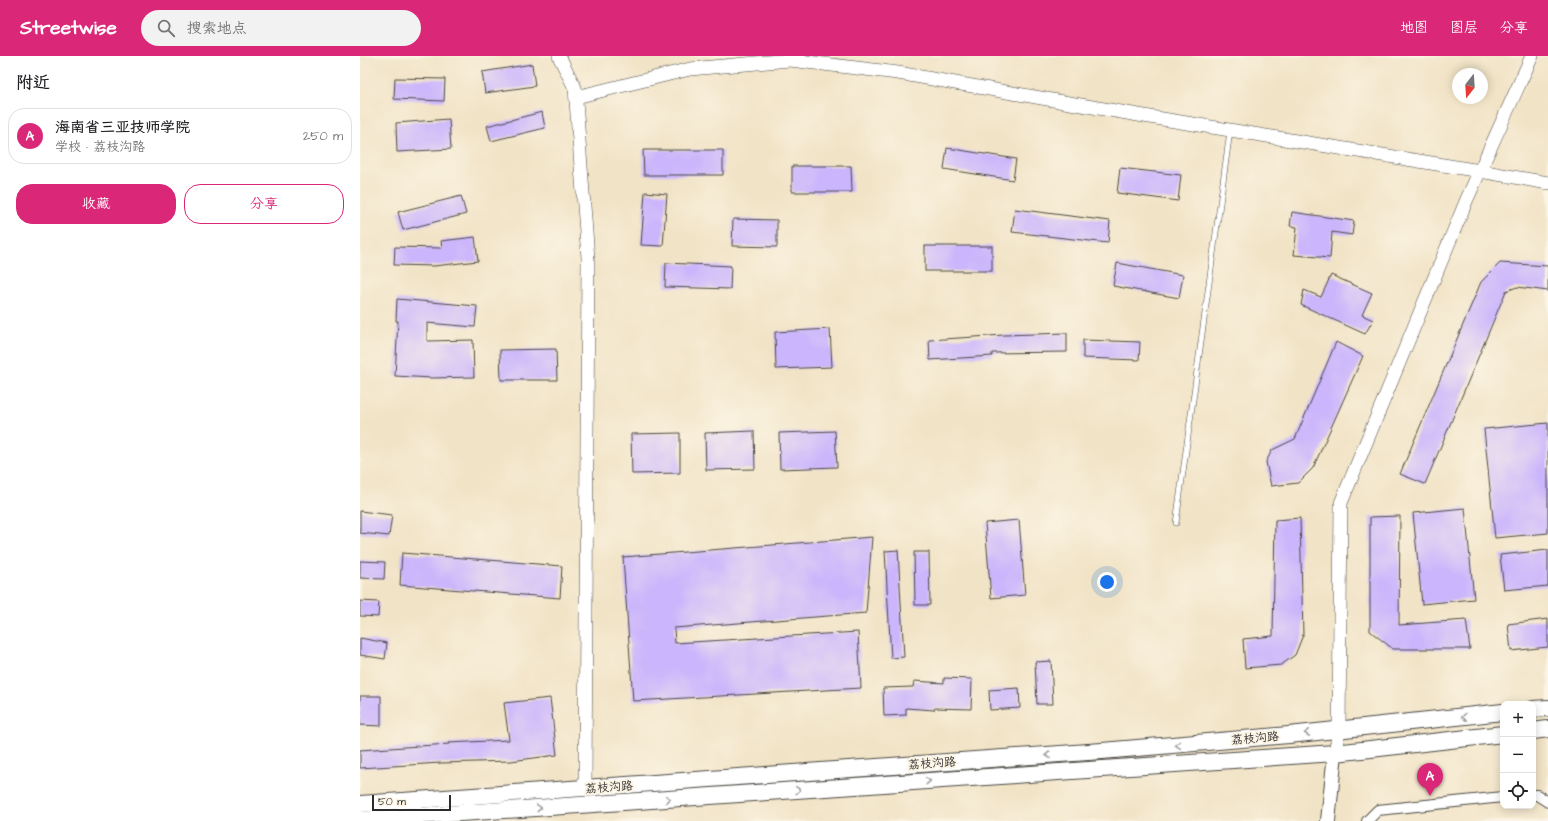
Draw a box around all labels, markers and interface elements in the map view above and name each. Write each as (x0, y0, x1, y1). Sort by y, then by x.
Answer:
search box (141, 10, 421, 46)
text: Streetwise (20, 15, 117, 42)
icon: search (155, 17, 177, 39)
text: 搜索地点 (187, 18, 247, 39)
text: 地图 (1400, 18, 1428, 38)
text: 图层 (1450, 18, 1478, 38)
text: 分享 (1500, 18, 1528, 38)
north arrow (1452, 68, 1488, 104)
text: 附近 (16, 71, 50, 95)
text: 海南省三亚技师学院 (55, 117, 190, 138)
text: A (26, 127, 34, 145)
text: 250 m (303, 127, 343, 145)
text: 学校 · 荔枝沟路 (55, 138, 145, 156)
button: 收藏 (16, 184, 176, 224)
button: 分享 (184, 184, 344, 224)
your location (1097, 572, 1117, 592)
map controls (1500, 701, 1536, 809)
button: + (1500, 701, 1536, 737)
one-way arrow (1461, 712, 1467, 721)
street label: 荔枝沟路 (1230, 728, 1280, 749)
one-way arrow (1304, 729, 1310, 738)
button: − (1500, 737, 1536, 773)
one-way arrow (1175, 740, 1181, 749)
one-way arrow (1045, 751, 1051, 760)
street label: 荔枝沟路 (907, 753, 957, 774)
pin: A (1417, 763, 1443, 796)
button: locate (1500, 773, 1536, 809)
street label: 荔枝沟路 (584, 777, 634, 798)
one-way arrow (925, 777, 931, 786)
one-way arrow (795, 786, 801, 795)
scale bar (372, 793, 451, 812)
text: 50 m (378, 794, 406, 809)
one-way arrow (665, 795, 671, 804)
one-way arrow (536, 804, 542, 813)

